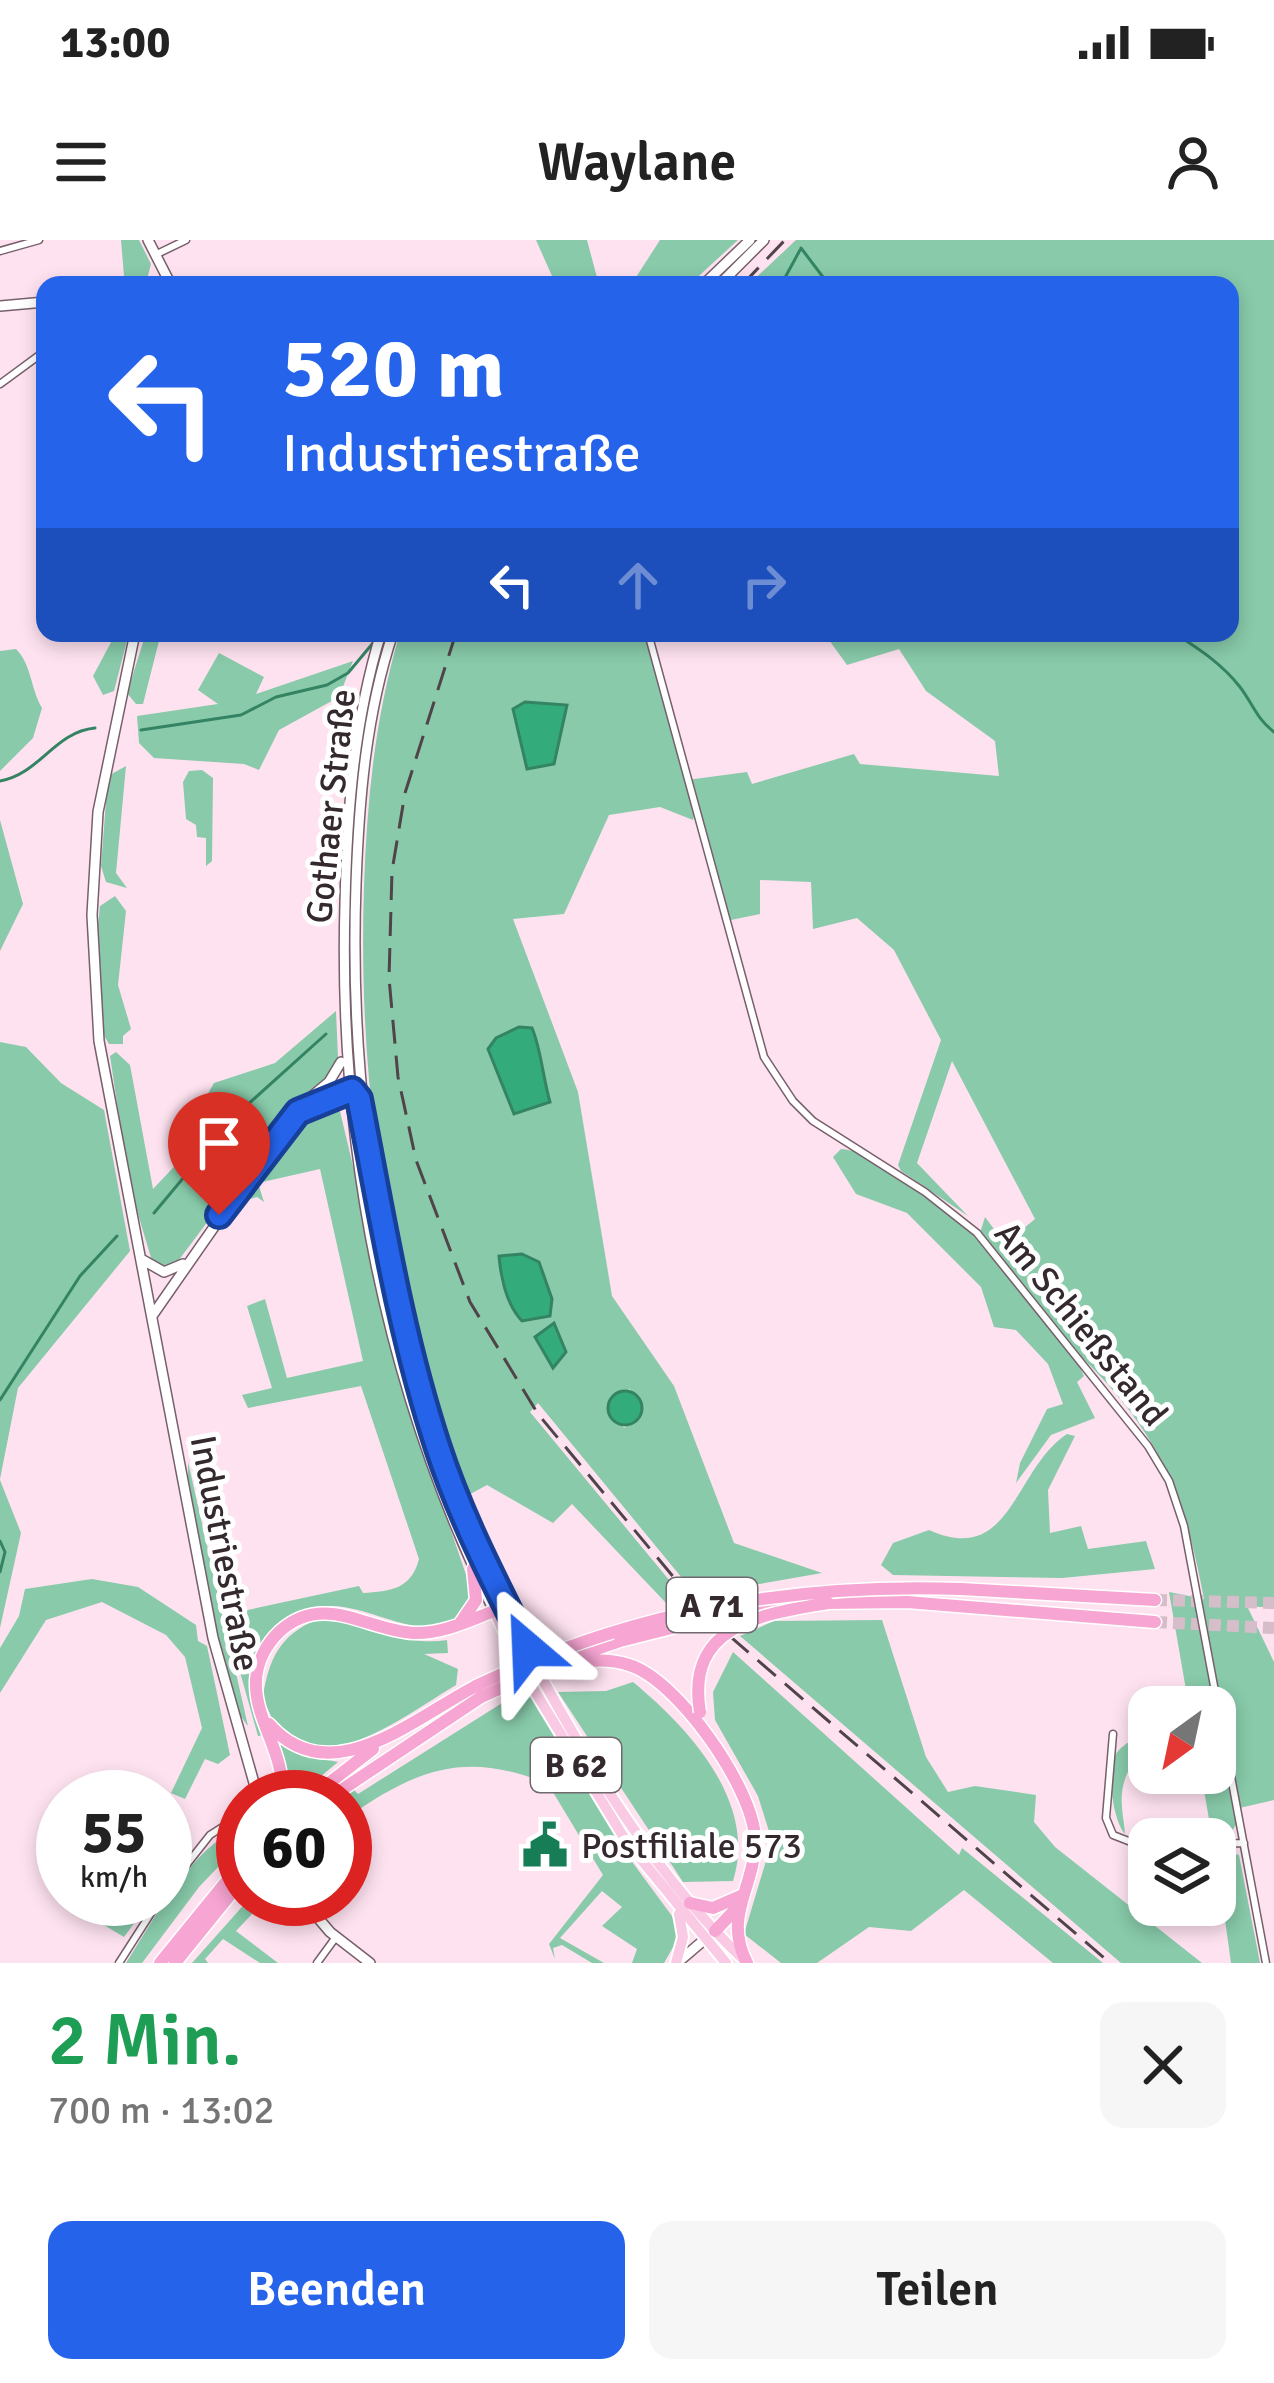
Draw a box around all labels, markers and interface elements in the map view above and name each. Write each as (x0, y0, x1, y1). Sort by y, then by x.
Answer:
text: 13:00 (60, 15, 170, 70)
icon: menu (48, 129, 114, 195)
text: Waylane (537, 129, 737, 196)
icon: person (1160, 129, 1226, 195)
text: 520 m (282, 317, 504, 421)
icon: left (84, 324, 240, 480)
text: Industriestraße (282, 420, 641, 487)
icon: left (479, 552, 545, 618)
icon: ahead (605, 552, 671, 618)
icon: right (731, 552, 797, 618)
street label: Gothaer Straße (297, 687, 366, 926)
pin (168, 1092, 270, 1215)
icon: arrive (186, 1110, 252, 1176)
street label: Am Schießstand (984, 1212, 1177, 1436)
street label: Industriestraße (180, 1432, 269, 1675)
road number: A 71 (667, 1578, 757, 1632)
position arrow (465, 1586, 591, 1712)
north arrow (1128, 1686, 1236, 1794)
map controls (1128, 1686, 1236, 1926)
road number: B 62 (531, 1738, 621, 1792)
speed limit sign: 60 (216, 1770, 372, 1926)
text: 55 (82, 1796, 146, 1870)
button: layers (1128, 1818, 1236, 1926)
public building icon: Postfiliale 573 (520, 1820, 570, 1870)
place label: Postfiliale 573 (581, 1824, 802, 1869)
text: km/h (80, 1859, 148, 1896)
text: 2 Min. (48, 1996, 242, 2085)
button: close (1100, 2002, 1226, 2128)
text: 700 m · 13:02 (48, 2086, 275, 2134)
button: Beenden (48, 2221, 625, 2359)
button: Teilen (649, 2221, 1226, 2359)

